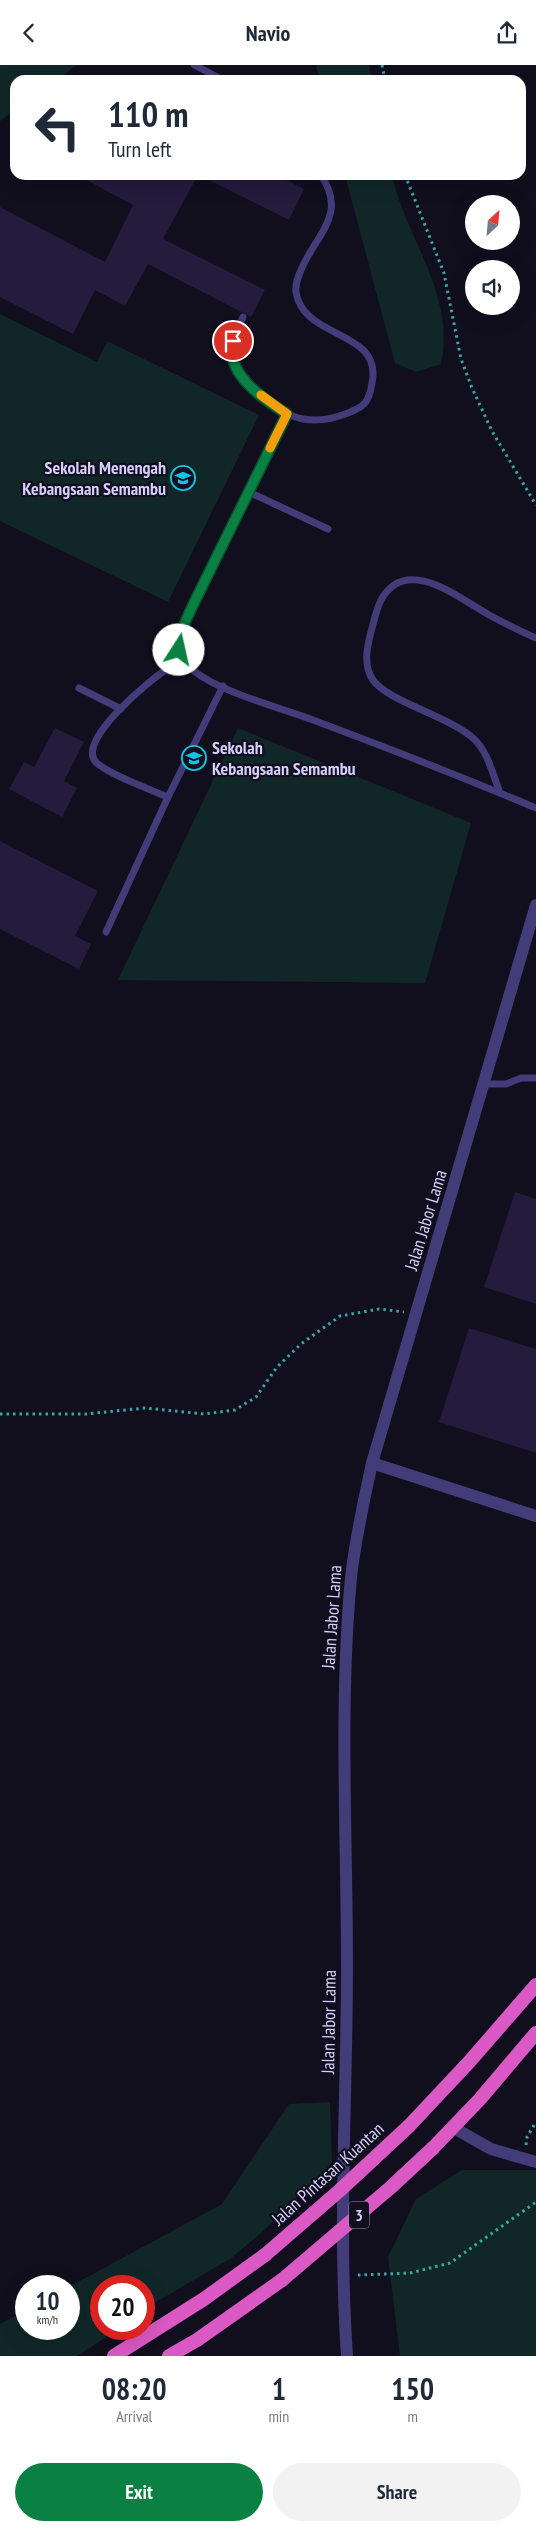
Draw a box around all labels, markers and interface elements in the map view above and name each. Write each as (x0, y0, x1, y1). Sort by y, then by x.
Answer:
icon: back (15, 19, 43, 47)
text: Navio (246, 19, 290, 47)
icon: share (493, 19, 521, 47)
text: 110 m (108, 91, 189, 137)
icon: left (25, 95, 90, 160)
text: Turn left (108, 135, 172, 163)
north arrow (465, 195, 520, 250)
map controls (465, 195, 520, 315)
button: sound (465, 260, 520, 315)
pin (212, 320, 254, 362)
icon: arrive (219, 327, 247, 355)
place label: Sekolah Menengah Kebangsaan Semambu (22, 456, 166, 500)
school or university icon: Sekolah Menengah Kebangsaan Semambu (170, 465, 196, 491)
position arrow (152, 623, 204, 675)
place label: Sekolah Kebangsaan Semambu (212, 736, 356, 780)
school or university icon: Sekolah Kebangsaan Semambu (181, 745, 207, 771)
street label: Jalan Jabor Lama (399, 1167, 452, 1274)
street label: Jalan Jabor Lama (316, 1564, 347, 1671)
street label: Jalan Jabor Lama (316, 1970, 341, 2075)
street label: Jalan Pintasan Kuantan (266, 2117, 389, 2231)
road number: 3 (349, 2201, 369, 2229)
speed limit sign: 20 (90, 2275, 155, 2340)
text: 10 (36, 2285, 59, 2317)
text: km/h (37, 2312, 58, 2327)
text: 08:20 (102, 2369, 167, 2408)
text: 1 (272, 2369, 286, 2408)
text: 150 (391, 2369, 434, 2408)
text: Arrival (116, 2406, 152, 2426)
text: min (268, 2406, 289, 2426)
text: m (407, 2406, 418, 2426)
button: Exit (15, 2463, 263, 2521)
button: Share (273, 2463, 521, 2521)

